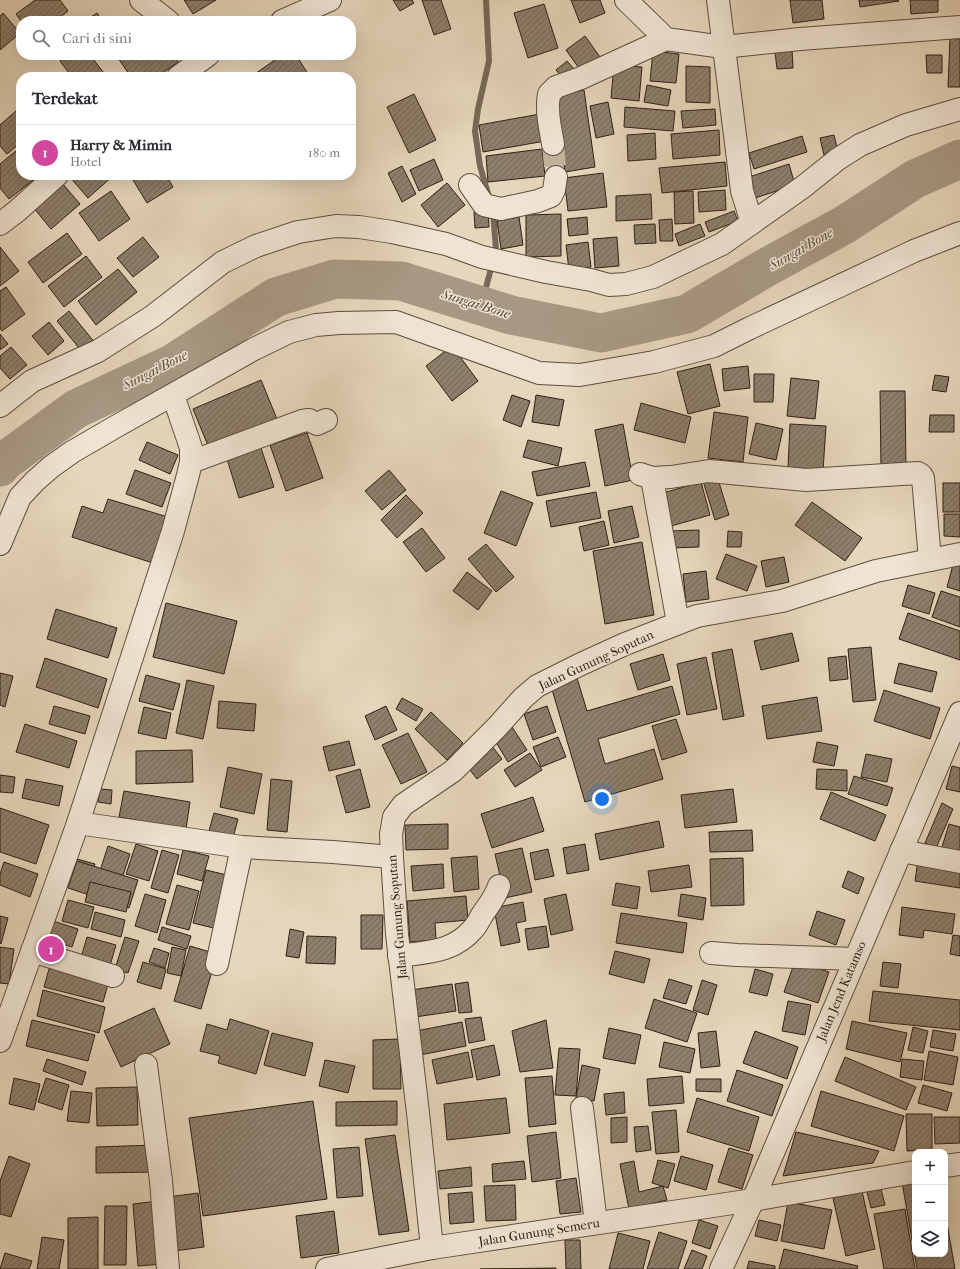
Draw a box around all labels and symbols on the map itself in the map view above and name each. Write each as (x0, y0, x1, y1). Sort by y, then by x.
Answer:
water label: Sungai Bone (765, 224, 836, 275)
water label: Sungai Bone (439, 285, 513, 323)
water label: Sungai Bone (119, 346, 191, 394)
street label: Jalan Gunung Soputan (535, 627, 656, 694)
your location (592, 789, 612, 809)
street label: Jalan Gunung Soputan (384, 854, 410, 981)
pin: 1 (38, 934, 64, 964)
street label: Jalan Jend Katamso (813, 938, 869, 1044)
street label: Jalan Gunung Semeru (476, 1215, 601, 1249)

